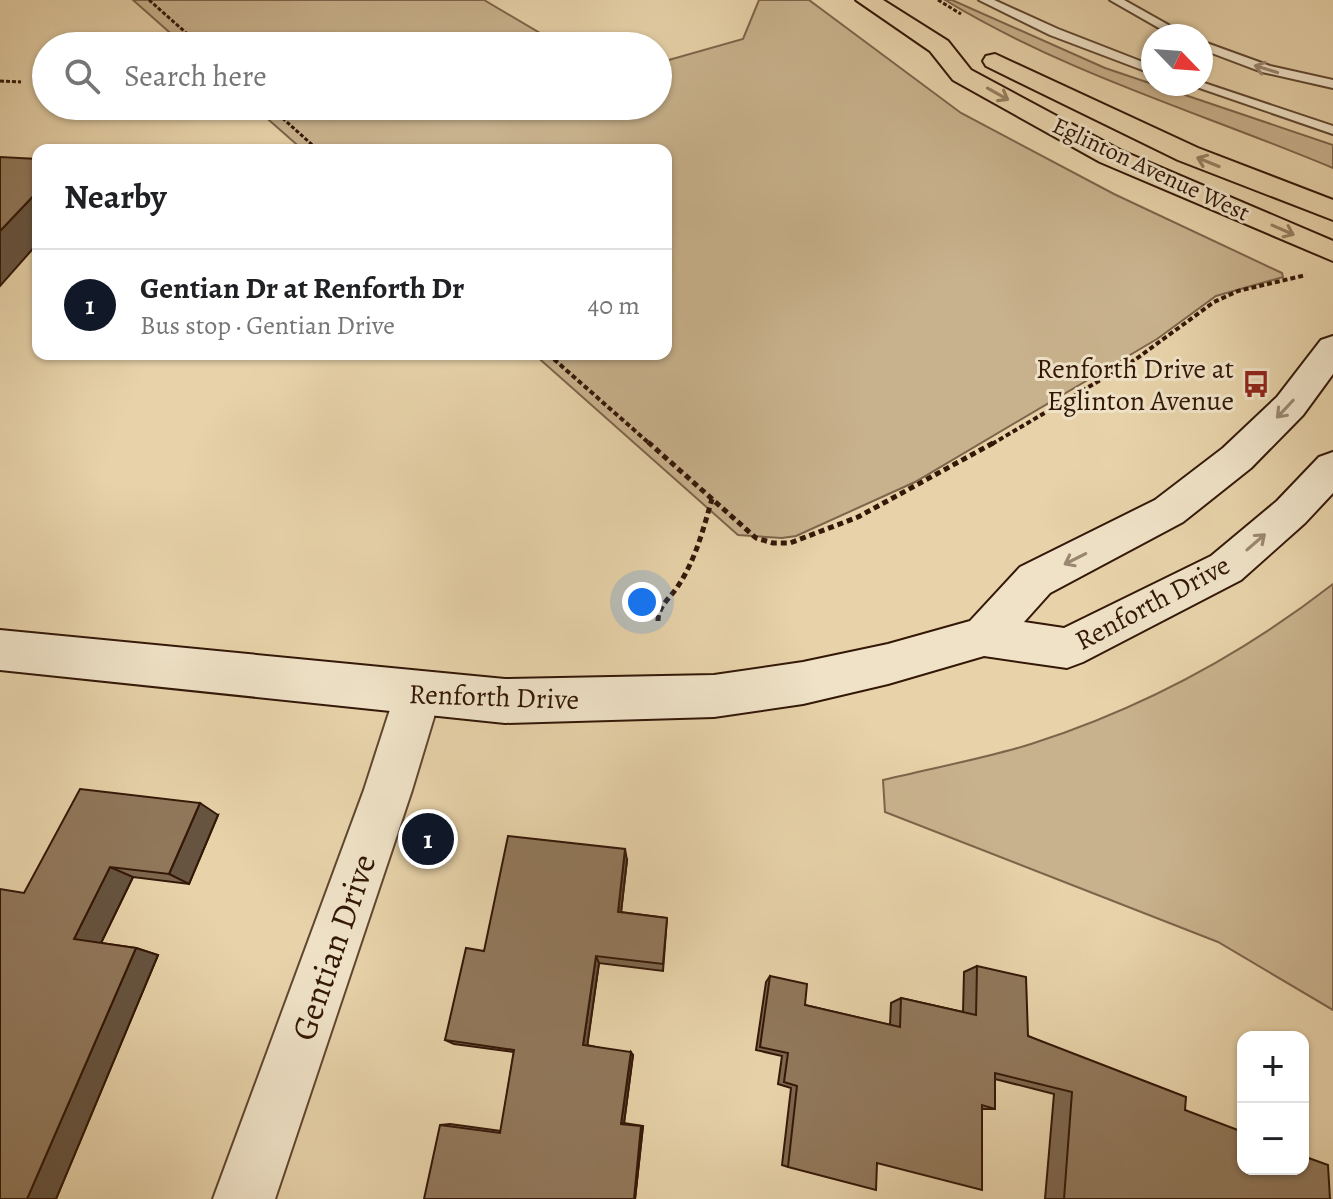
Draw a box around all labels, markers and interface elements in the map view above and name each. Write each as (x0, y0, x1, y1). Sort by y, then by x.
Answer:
north arrow (1141, 24, 1213, 96)
search box (32, 32, 672, 120)
icon: search (60, 54, 104, 98)
text: Search here (124, 56, 267, 96)
one-way arrow (1253, 61, 1279, 76)
one-way arrow (986, 87, 1009, 103)
street label: Eglinton Avenue West (1047, 109, 1255, 229)
one-way arrow (1196, 154, 1221, 168)
text: Nearby (64, 173, 167, 220)
one-way arrow (1270, 224, 1295, 239)
text: Gentian Dr at Renforth Dr (140, 268, 464, 308)
text: 1 (85, 288, 95, 323)
text: 40 m (588, 288, 640, 323)
text: Bus stop · Gentian Drive (140, 308, 395, 343)
place label: Renforth Drive at Eglinton Avenue (1036, 350, 1234, 420)
bus stop icon: Renforth Drive at Eglinton Avenue (1241, 369, 1271, 399)
one-way arrow (1277, 399, 1295, 419)
one-way arrow (1246, 533, 1266, 551)
street label: Renforth Drive (1068, 546, 1237, 660)
one-way arrow (1064, 552, 1088, 567)
your location (622, 582, 662, 622)
street label: Renforth Drive (408, 675, 580, 719)
pin: 1 (402, 809, 454, 869)
street label: Gentian Drive (280, 848, 387, 1047)
map controls (1237, 1031, 1309, 1175)
button: + (1237, 1031, 1309, 1103)
button: − (1237, 1103, 1309, 1175)

